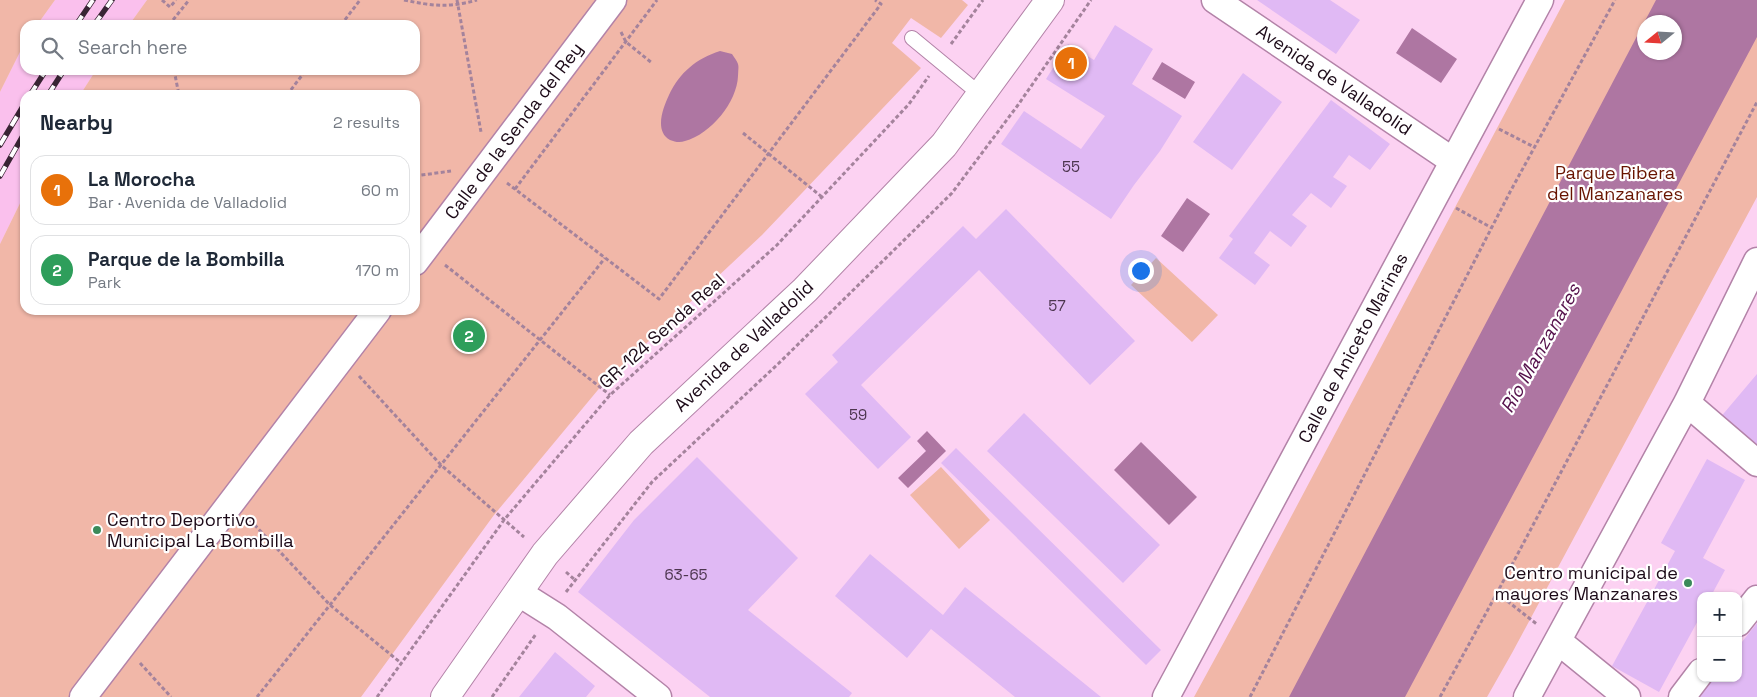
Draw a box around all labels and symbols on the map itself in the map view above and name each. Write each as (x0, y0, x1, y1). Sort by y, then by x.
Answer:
north arrow (1637, 15, 1682, 60)
street label: Avenida de Valladolid (1252, 19, 1416, 140)
street label: Calle de la Senda del Rey (439, 38, 588, 224)
pin: 1 (1055, 44, 1087, 82)
house number: 55 (1062, 157, 1080, 176)
park label: Parque Ribera del Manzanares (1547, 161, 1683, 205)
street label: Calle de Aniceto Marinas (1293, 249, 1413, 447)
your location (1128, 258, 1154, 284)
street label: GR-124 Senda Real (594, 268, 729, 393)
street label: Avenida de Valladolid (669, 275, 818, 416)
water label: Río Manzanares (1495, 278, 1587, 417)
house number: 57 (1048, 296, 1066, 315)
pin: 2 (453, 317, 485, 355)
house number: 59 (849, 405, 867, 424)
place label: Centro Deportivo Municipal La Bombilla (107, 508, 294, 552)
marker: Centro Deportivo Municipal La Bombilla (91, 524, 103, 536)
place label: Centro municipal de mayores Manzanares (1494, 561, 1678, 605)
house number: 63-65 (664, 565, 708, 584)
marker: Centro municipal de mayores Manzanares (1682, 577, 1694, 589)

